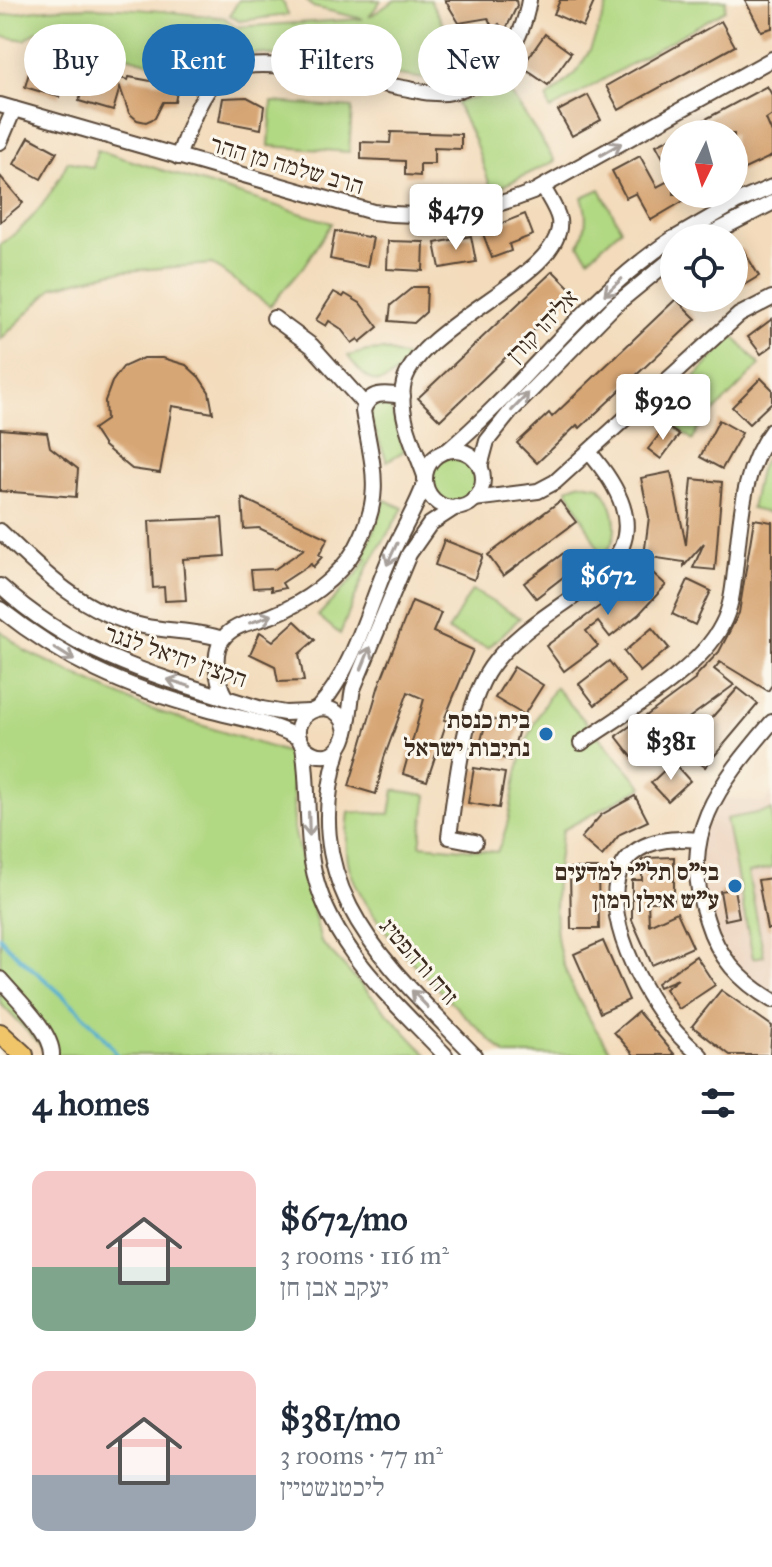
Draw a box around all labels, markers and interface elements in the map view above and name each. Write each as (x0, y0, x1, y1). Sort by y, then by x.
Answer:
chip: Buy (24, 24, 126, 96)
chip: Rent (142, 24, 255, 96)
chip: Filters (271, 24, 402, 96)
chip: New (418, 24, 528, 96)
north arrow (660, 120, 748, 208)
map controls (660, 120, 748, 312)
street label: הרב שלמה מן ההר (207, 129, 367, 201)
one-way arrow (599, 141, 622, 157)
pin: $479 (409, 184, 503, 252)
text: $479 (428, 194, 484, 226)
button: locate (660, 224, 748, 312)
one-way arrow (603, 277, 623, 296)
street label: אליהו קורן (500, 283, 584, 369)
pin: $920 (616, 374, 710, 442)
text: $920 (634, 384, 692, 416)
one-way arrow (510, 393, 529, 412)
one-way arrow (384, 541, 399, 565)
pin: $672 (561, 549, 655, 617)
text: $672 (580, 559, 636, 591)
one-way arrow (248, 610, 273, 625)
street label: הקצין יחיאל לנגר (101, 618, 251, 694)
one-way arrow (360, 646, 374, 671)
one-way arrow (52, 647, 75, 663)
one-way arrow (167, 675, 192, 689)
place label: בית כנסת נתיבות ישראל (404, 705, 530, 763)
pin: $381 (624, 714, 718, 782)
text: $381 (646, 724, 696, 756)
marker: בית כנסת נתיבות ישראל (537, 725, 555, 743)
one-way arrow (302, 810, 317, 837)
place label: בי"ס תל"י למדעים ע"ש אילן רמון (554, 857, 719, 915)
marker: בי"ס תל"י למדעים ע"ש אילן רמון (726, 877, 744, 895)
street label: זרח ורהפטיג (373, 911, 465, 1011)
one-way arrow (411, 989, 430, 1009)
icon: filters (696, 1081, 740, 1125)
text: 4 homes (32, 1083, 149, 1124)
text: $672/mo (280, 1198, 408, 1239)
icon: home (96, 1203, 192, 1299)
text: 3 rooms · 116 m² (280, 1239, 449, 1271)
text: יעקב אבן חן (280, 1271, 389, 1303)
text: $381/mo (280, 1398, 401, 1439)
icon: home (96, 1403, 192, 1499)
text: 3 rooms · 77 m² (280, 1439, 443, 1471)
text: ליכטנשטיין (280, 1471, 385, 1503)

